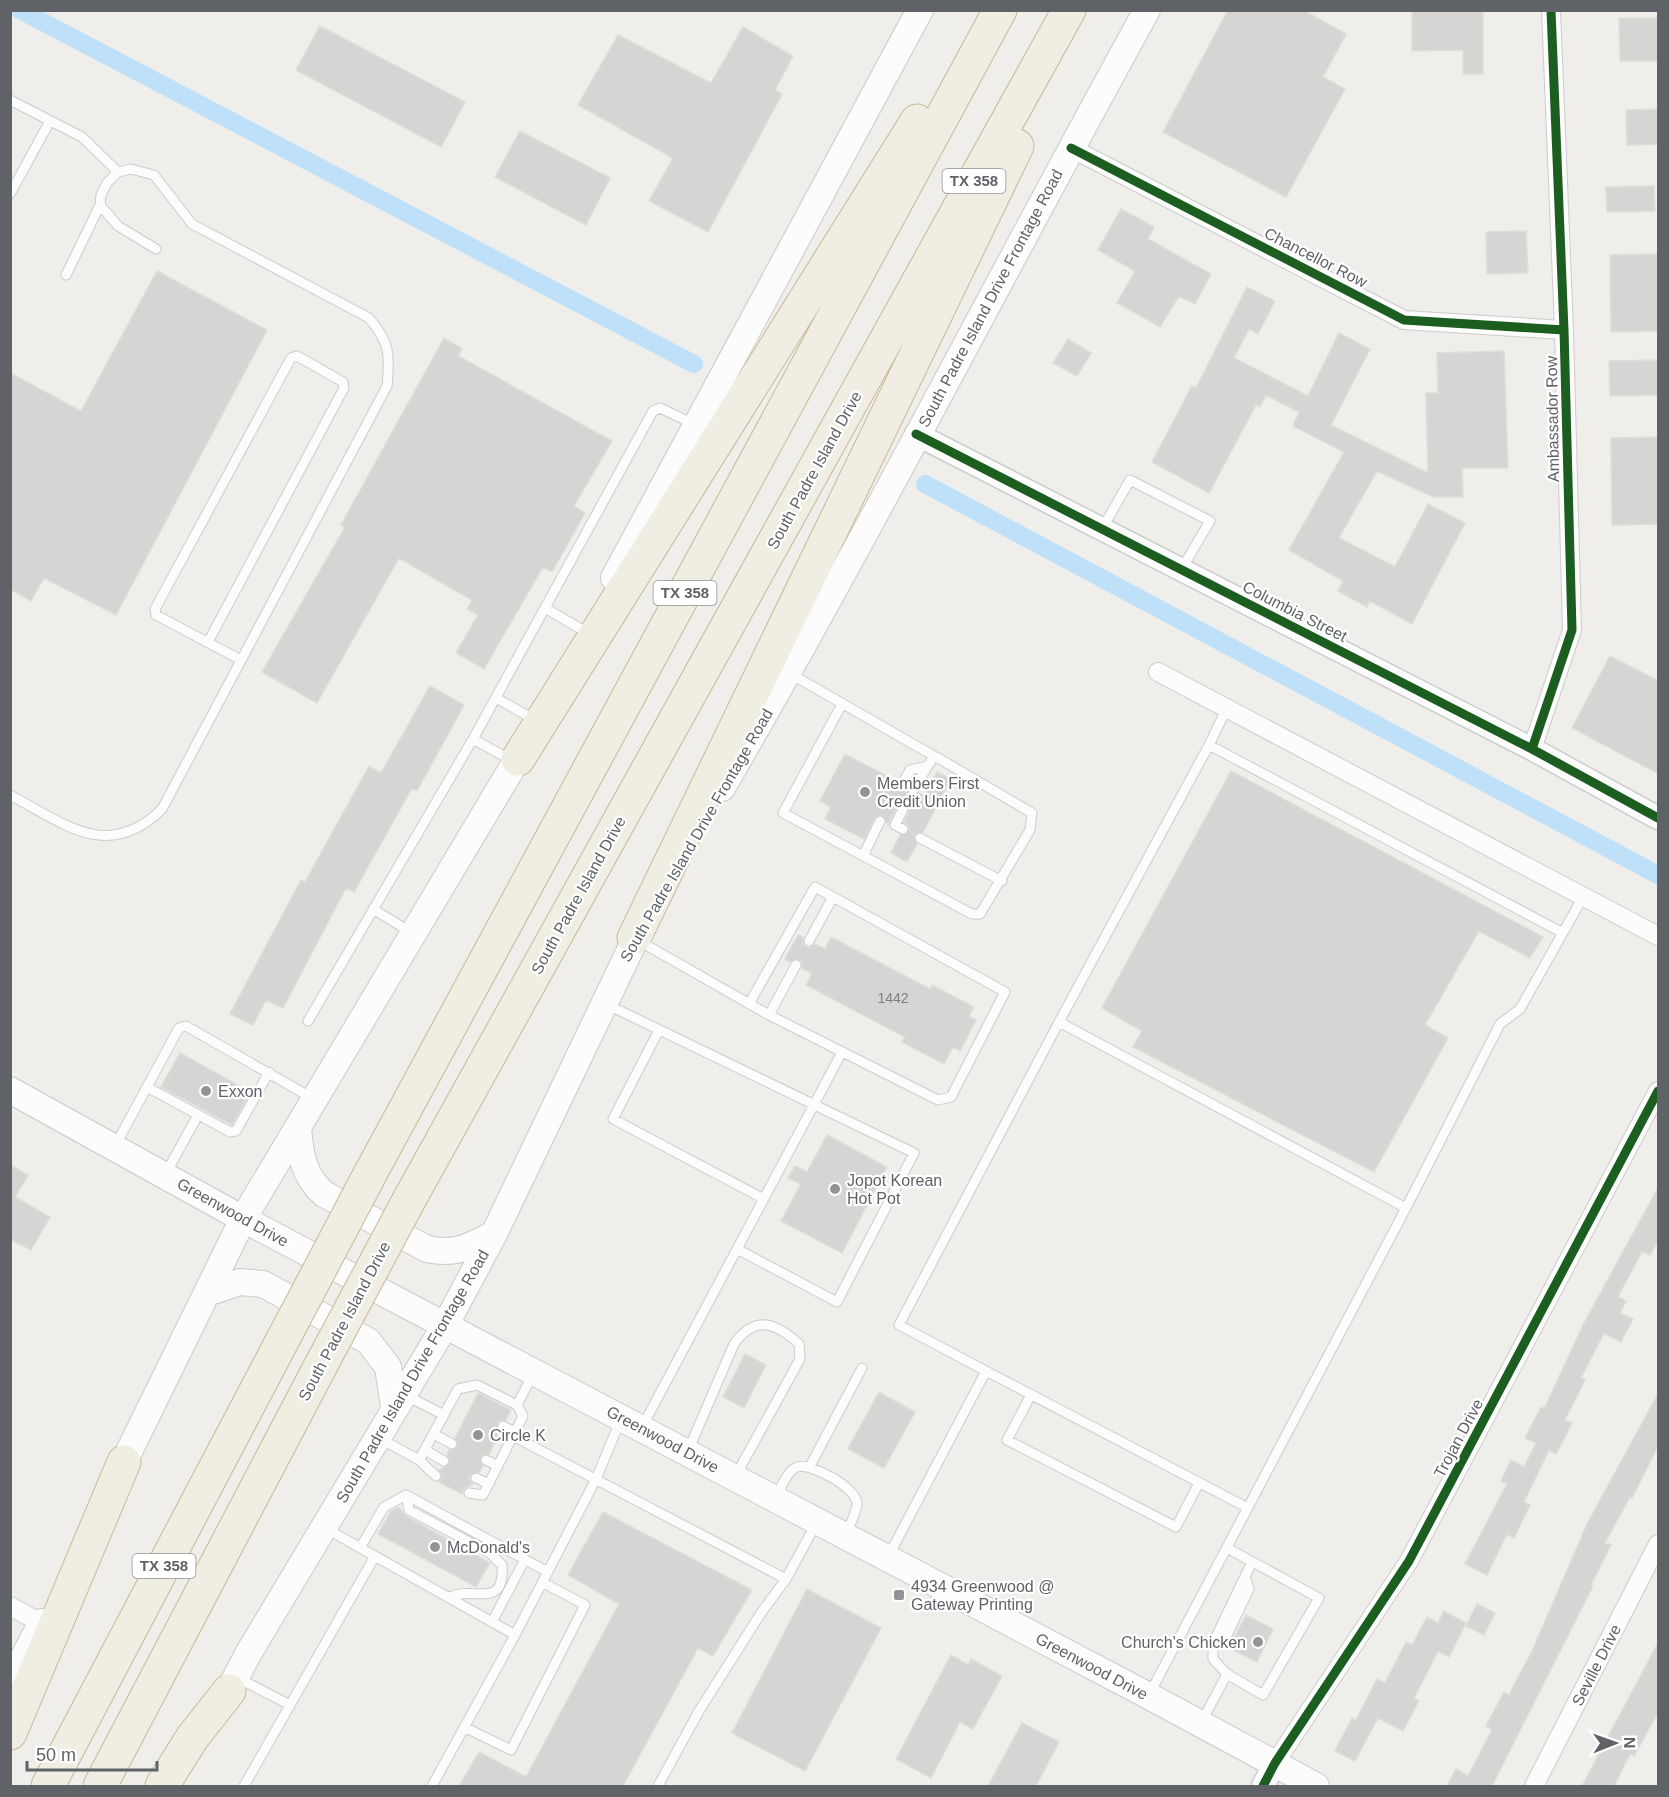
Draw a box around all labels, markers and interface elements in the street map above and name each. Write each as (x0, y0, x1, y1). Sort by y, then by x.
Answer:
street label: South Padre Island Drive Frontage Road (915, 167, 1066, 430)
road number: TX 358 (942, 169, 1006, 193)
street label: Chancellor Row (1262, 224, 1370, 291)
street label: Ambassador Row (1543, 355, 1562, 482)
street label: South Padre Island Drive (764, 388, 865, 552)
street label: Columbia Street (1240, 578, 1350, 645)
road number: TX 358 (654, 581, 716, 605)
street label: South Padre Island Drive Frontage Road (617, 706, 776, 965)
place label: Members First Credit Union (877, 775, 980, 810)
marker: Members First Credit Union (858, 785, 872, 799)
street label: South Padre Island Drive (528, 813, 629, 977)
house number: 1442 (877, 990, 909, 1006)
place label: Exxon (218, 1083, 262, 1100)
marker: Exxon (199, 1084, 213, 1098)
place label: Jopot Korean Hot Pot (847, 1172, 942, 1207)
street label: Greenwood Drive (174, 1175, 291, 1250)
marker: Jopot Korean Hot Pot (828, 1182, 842, 1196)
street label: South Padre Island Drive (295, 1239, 394, 1404)
street label: South Padre Island Drive Frontage Road (333, 1247, 492, 1506)
street label: Trojan Drive (1431, 1396, 1486, 1480)
street label: Greenwood Drive (604, 1403, 722, 1476)
place label: Circle K (490, 1427, 546, 1444)
marker: Circle K (471, 1428, 485, 1442)
place label: McDonald's (447, 1539, 530, 1556)
marker: McDonald's (428, 1540, 442, 1554)
road number: TX 358 (132, 1554, 195, 1578)
place label: 4934 Greenwood @ Gateway Printing (911, 1578, 1054, 1613)
marker: 4934 Greenwood @ Gateway Printing (892, 1588, 906, 1602)
street label: Seville Drive (1569, 1622, 1624, 1709)
street label: Greenwood Drive (1033, 1630, 1151, 1703)
place label: Church's Chicken (1121, 1634, 1246, 1651)
marker: Church's Chicken (1251, 1635, 1265, 1649)
north arrow (1585, 1713, 1645, 1773)
scale bar (27, 1734, 158, 1772)
text: N (1621, 1737, 1638, 1749)
text: 50 m (36, 1745, 76, 1765)

